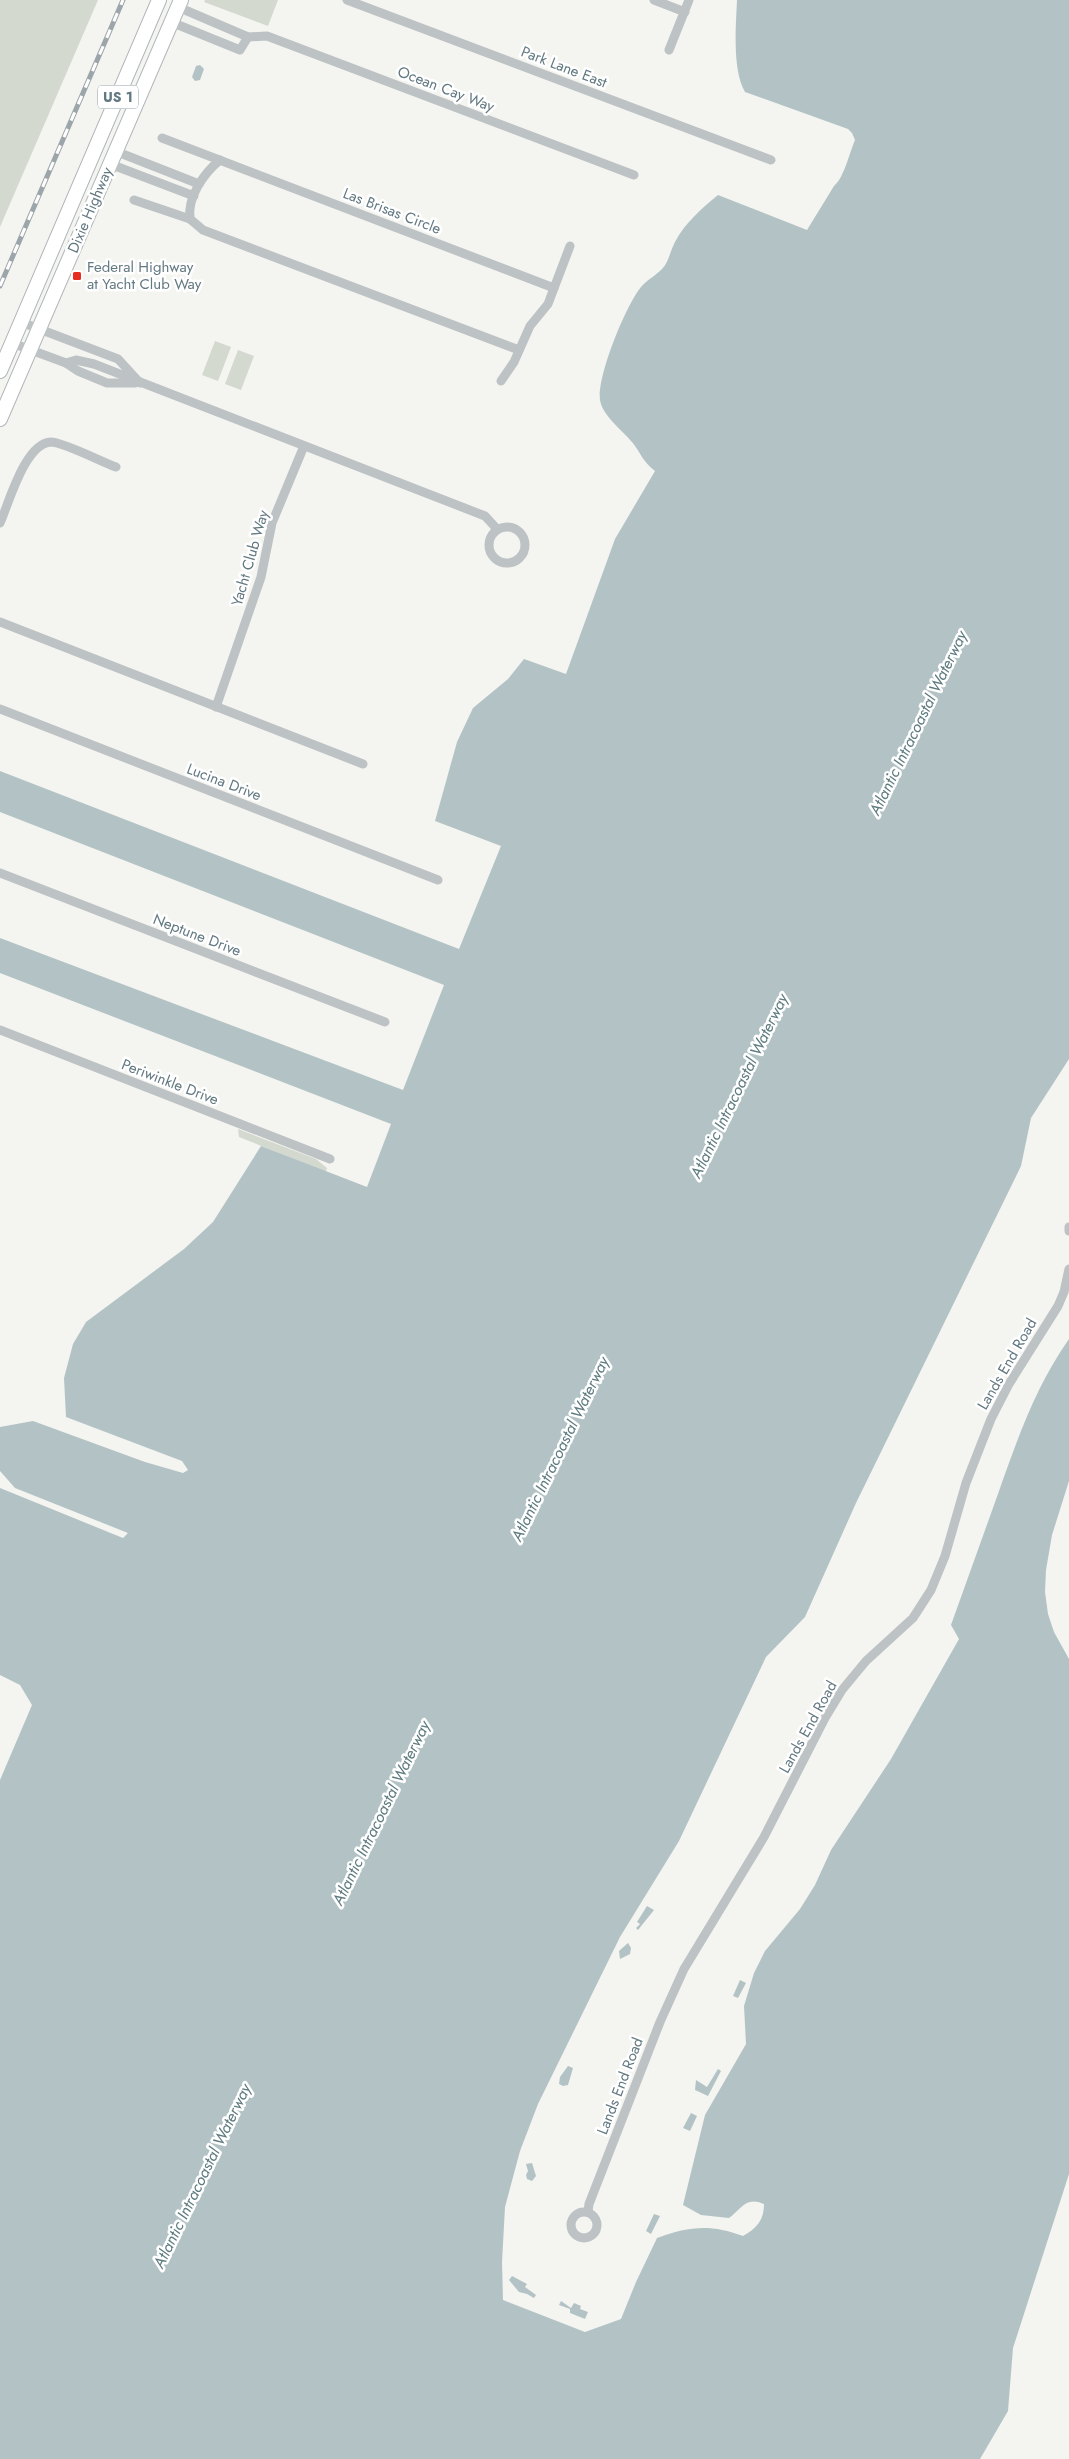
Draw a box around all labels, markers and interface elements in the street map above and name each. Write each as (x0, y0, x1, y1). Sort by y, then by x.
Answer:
street label: Park Lane East (518, 41, 611, 94)
street label: Ocean Cay Way (394, 60, 498, 118)
road number: US 1 (98, 85, 138, 108)
street label: Dixie Highway (62, 163, 118, 256)
street label: Las Brisas Circle (340, 182, 444, 240)
place label: Federal Highway at Yacht Club Way (87, 256, 202, 295)
marker: Federal Highway at Yacht Club Way (71, 270, 83, 282)
street label: Yacht Club Way (226, 507, 274, 609)
water label: Atlantic Intracoastal Waterway (863, 626, 973, 820)
street label: Lucina Drive (183, 758, 265, 806)
street label: Neptune Drive (150, 908, 245, 962)
water label: Atlantic Intracoastal Waterway (684, 989, 794, 1183)
street label: Periwinkle Drive (118, 1053, 222, 1111)
street label: Lands End Road (972, 1314, 1042, 1414)
water label: Atlantic Intracoastal Waterway (505, 1352, 615, 1546)
street label: Lands End Road (774, 1677, 842, 1777)
water label: Atlantic Intracoastal Waterway (326, 1716, 436, 1910)
street label: Lands End Road (591, 2034, 649, 2138)
water label: Atlantic Intracoastal Waterway (147, 2079, 257, 2273)

